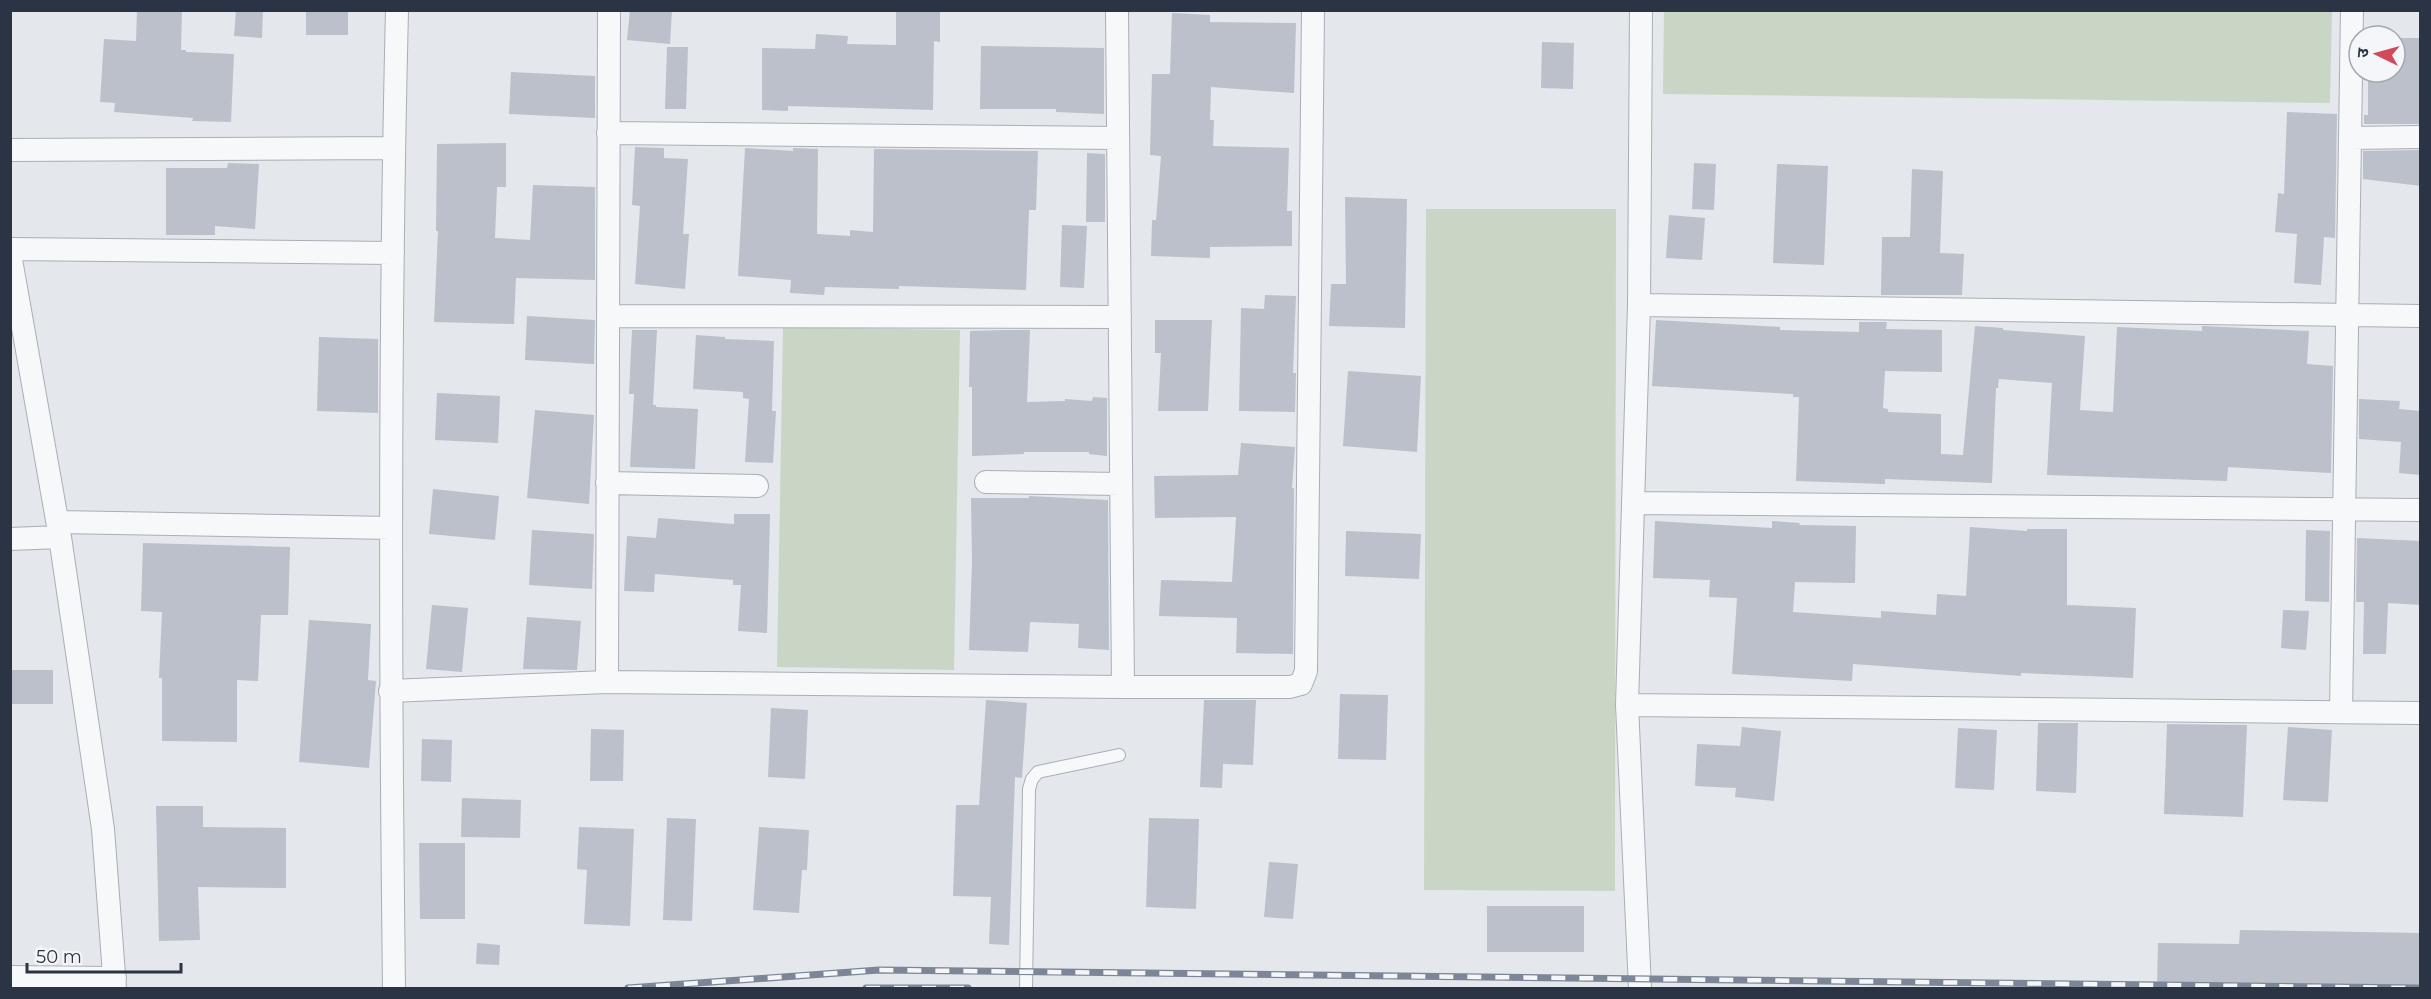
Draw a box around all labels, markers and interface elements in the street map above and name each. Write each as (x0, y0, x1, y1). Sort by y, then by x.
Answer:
north arrow (2347, 24, 2407, 84)
text: उ (2353, 47, 2372, 58)
scale bar (27, 936, 182, 974)
text: 50 m (36, 946, 82, 968)

